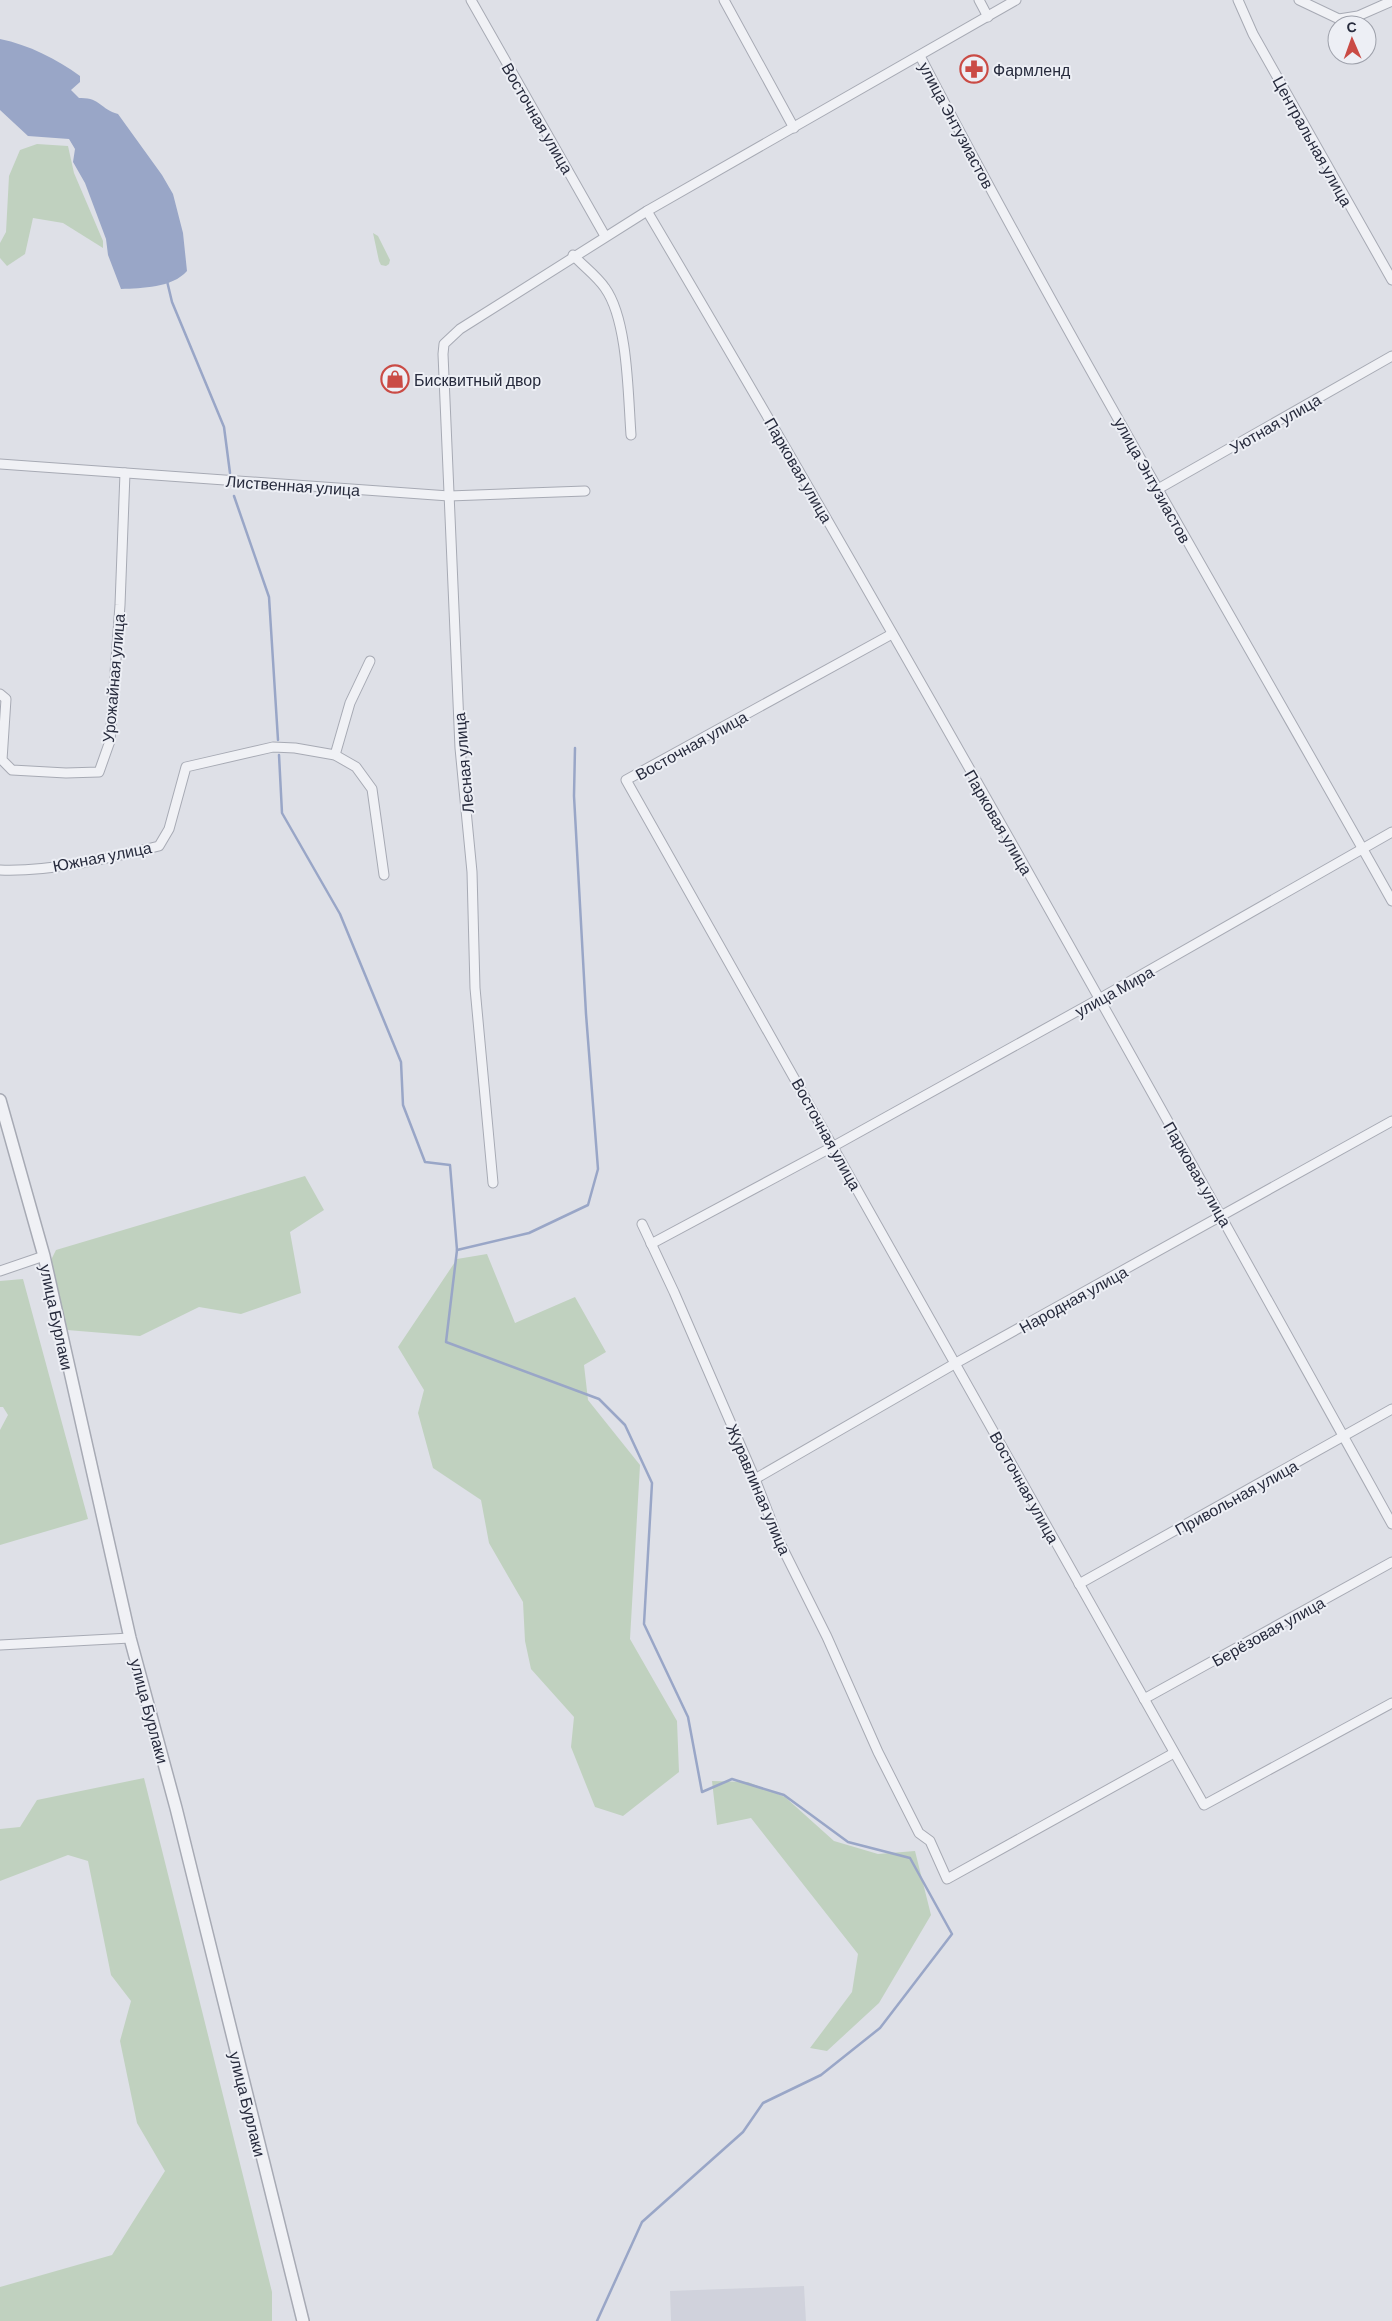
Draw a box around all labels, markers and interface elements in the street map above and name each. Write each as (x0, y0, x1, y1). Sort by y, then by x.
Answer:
north arrow (1327, 15, 1377, 65)
text: С (1346, 18, 1357, 35)
pharmacy icon: Фармленд (959, 54, 989, 84)
street label: улица Энтузиастов (916, 58, 998, 192)
street label: Восточная улица (498, 59, 578, 177)
place label: Фармленд (993, 60, 1071, 79)
street label: Центральная улица (1269, 73, 1357, 210)
shop icon: Бисквитный двор (380, 364, 410, 394)
place label: Бисквитный двор (414, 370, 541, 389)
street label: Уютная улица (1226, 389, 1324, 457)
street label: Парковая улица (761, 414, 837, 526)
street label: улица Энтузиастов (1111, 414, 1195, 546)
street label: Лиственная улица (225, 471, 361, 499)
street label: Урожайная улица (98, 613, 128, 743)
street label: Восточная улица (632, 706, 750, 784)
street label: Лесная улица (449, 712, 477, 814)
street label: Парковая улица (961, 766, 1037, 878)
street label: Южная улица (51, 837, 153, 875)
street label: улица Мира (1071, 961, 1157, 1020)
street label: Восточная улица (788, 1075, 866, 1193)
street label: Парковая улица (1160, 1118, 1236, 1230)
street label: Народная улица (1016, 1261, 1131, 1337)
street label: улица Бурлаки (37, 1262, 77, 1372)
street label: Журавлиная улица (723, 1421, 795, 1557)
street label: Восточная улица (986, 1428, 1064, 1546)
street label: Привольная улица (1171, 1455, 1301, 1539)
street label: Берёзовая улица (1208, 1592, 1328, 1670)
street label: улица Бурлаки (127, 1657, 173, 1765)
street label: улица Бурлаки (226, 2049, 270, 2159)

